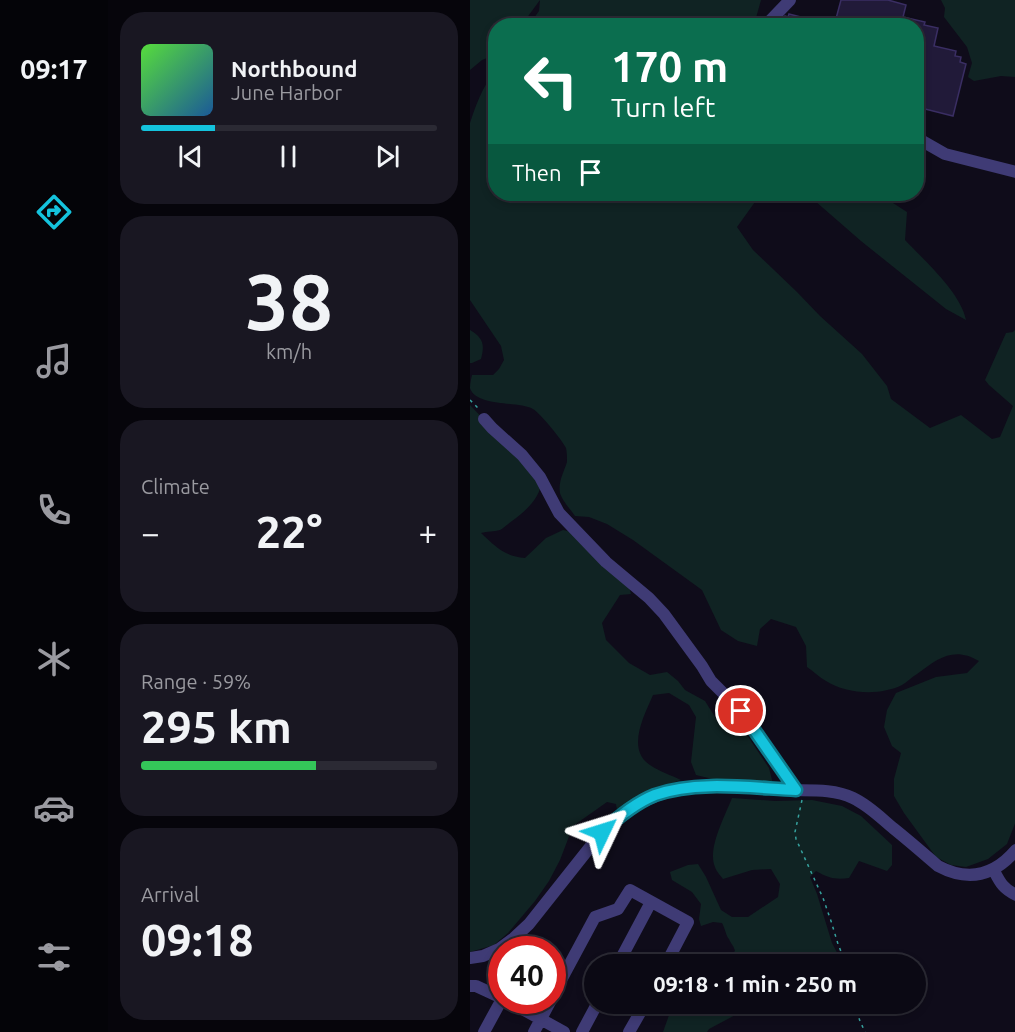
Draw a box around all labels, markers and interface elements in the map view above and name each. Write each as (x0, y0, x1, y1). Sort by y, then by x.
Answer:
icon: left (512, 42, 590, 120)
text: 170 m (611, 43, 728, 90)
text: 09:17 (20, 54, 88, 84)
text: Northbound (231, 56, 357, 81)
text: June Harbor (231, 81, 342, 104)
text: Turn left (611, 92, 715, 122)
icon: previous (174, 140, 207, 173)
icon: pause (272, 140, 305, 173)
icon: next (371, 140, 404, 173)
icon: arrive (574, 156, 607, 189)
text: Then (512, 160, 562, 185)
icon: directions (33, 191, 75, 233)
text: 38 (245, 257, 333, 345)
icon: music (33, 340, 75, 382)
text: km/h (266, 340, 312, 363)
text: Climate (141, 475, 210, 498)
icon: phone (33, 489, 75, 531)
text: 22° (256, 506, 322, 557)
text: − (141, 514, 160, 551)
text: + (418, 514, 437, 551)
icon: climate (33, 638, 75, 680)
text: Range · 59% (141, 670, 251, 693)
pin (715, 685, 766, 736)
icon: arrive (724, 694, 757, 727)
text: 295 km (141, 701, 292, 752)
icon: car (33, 787, 75, 829)
position arrow (570, 800, 634, 864)
text: Arrival (141, 883, 199, 906)
text: 09:18 (141, 914, 254, 965)
icon: filters (33, 936, 75, 978)
speed limit sign: 40 (488, 936, 566, 1014)
text: 09:18 · 1 min · 250 m (653, 971, 857, 996)

